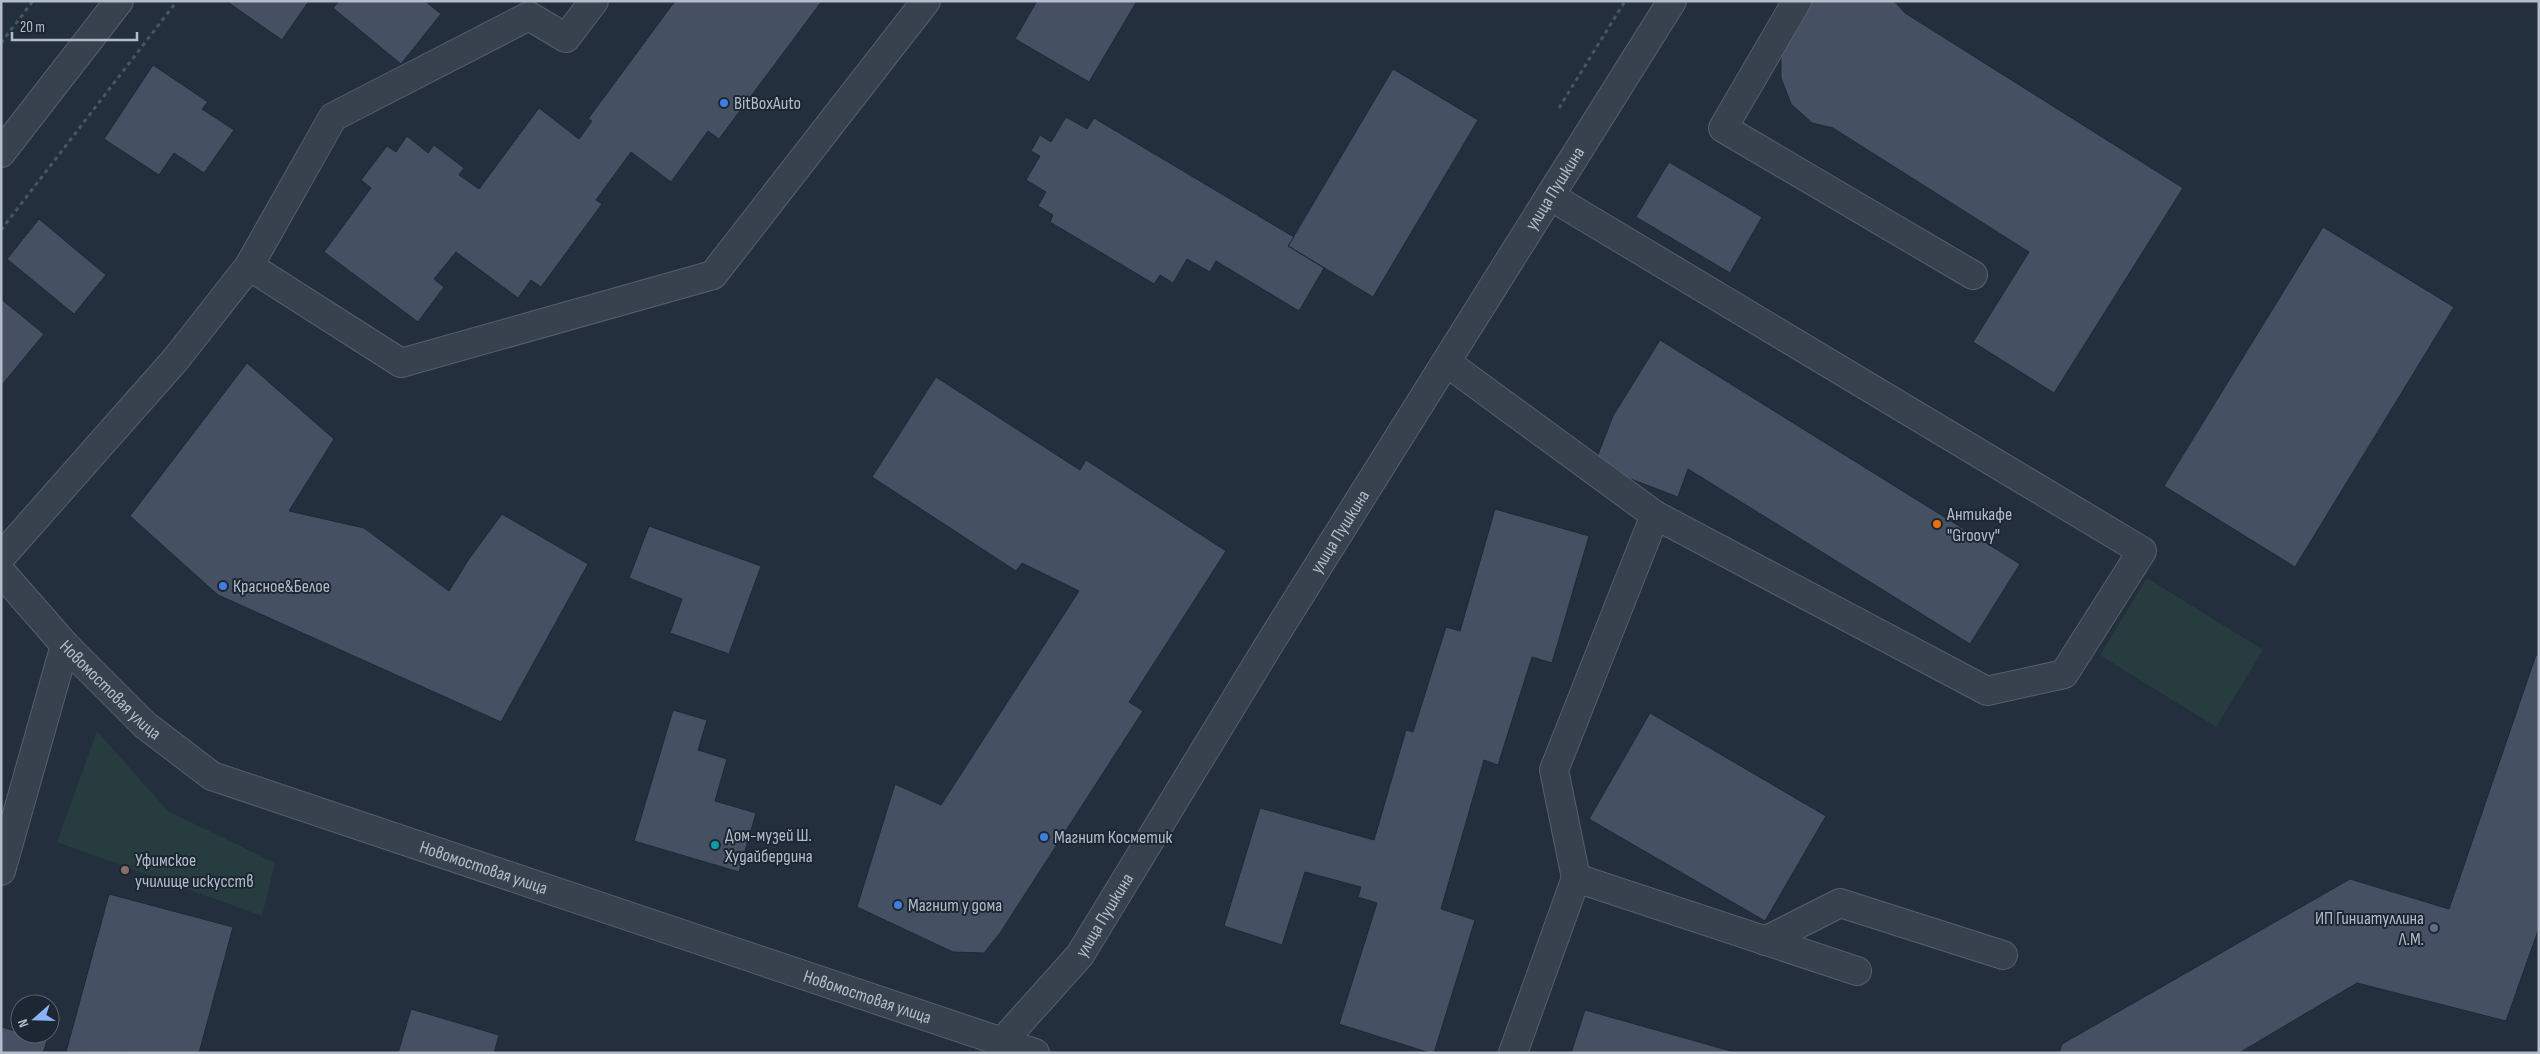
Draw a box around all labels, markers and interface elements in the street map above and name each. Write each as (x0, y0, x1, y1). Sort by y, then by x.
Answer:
scale bar (12, 10, 138, 42)
text: 20 m (20, 18, 45, 37)
place label: BitBoxAuto (734, 93, 801, 114)
marker: BitBoxAuto (718, 97, 730, 109)
street label: улица Пушкина (1521, 143, 1589, 234)
street label: улица Пушкина (1306, 486, 1374, 577)
place label: Антикафе "Groovy" (1946, 504, 2012, 546)
marker: Антикафе "Groovy" (1931, 518, 1943, 530)
place label: Красное&Белое (233, 576, 330, 597)
marker: Красное&Белое (217, 580, 229, 592)
street label: Новомостовая улица (56, 636, 165, 744)
place label: Дом-музей Ш. Худайбердина (724, 825, 813, 867)
place label: Магнит Косметик (1054, 827, 1172, 848)
marker: Магнит Косметик (1038, 831, 1050, 843)
street label: Новомостовая улица (417, 836, 550, 899)
marker: Дом-музей Ш. Худайбердина (709, 839, 721, 851)
place label: Уфимское училище искусств (135, 850, 254, 892)
marker: Уфимское училище искусств (119, 864, 131, 876)
street label: улица Пушкина (1071, 869, 1138, 961)
place label: Магнит у дома (908, 895, 1002, 916)
marker: Магнит у дома (892, 899, 904, 911)
place label: ИП Гиниатуллина Л.М. (2315, 908, 2424, 950)
marker: ИП Гиниатуллина Л.М. (2428, 922, 2440, 934)
street label: Новомостовая улица (801, 965, 934, 1028)
north arrow (10, 994, 60, 1044)
text: N (14, 1017, 33, 1030)

